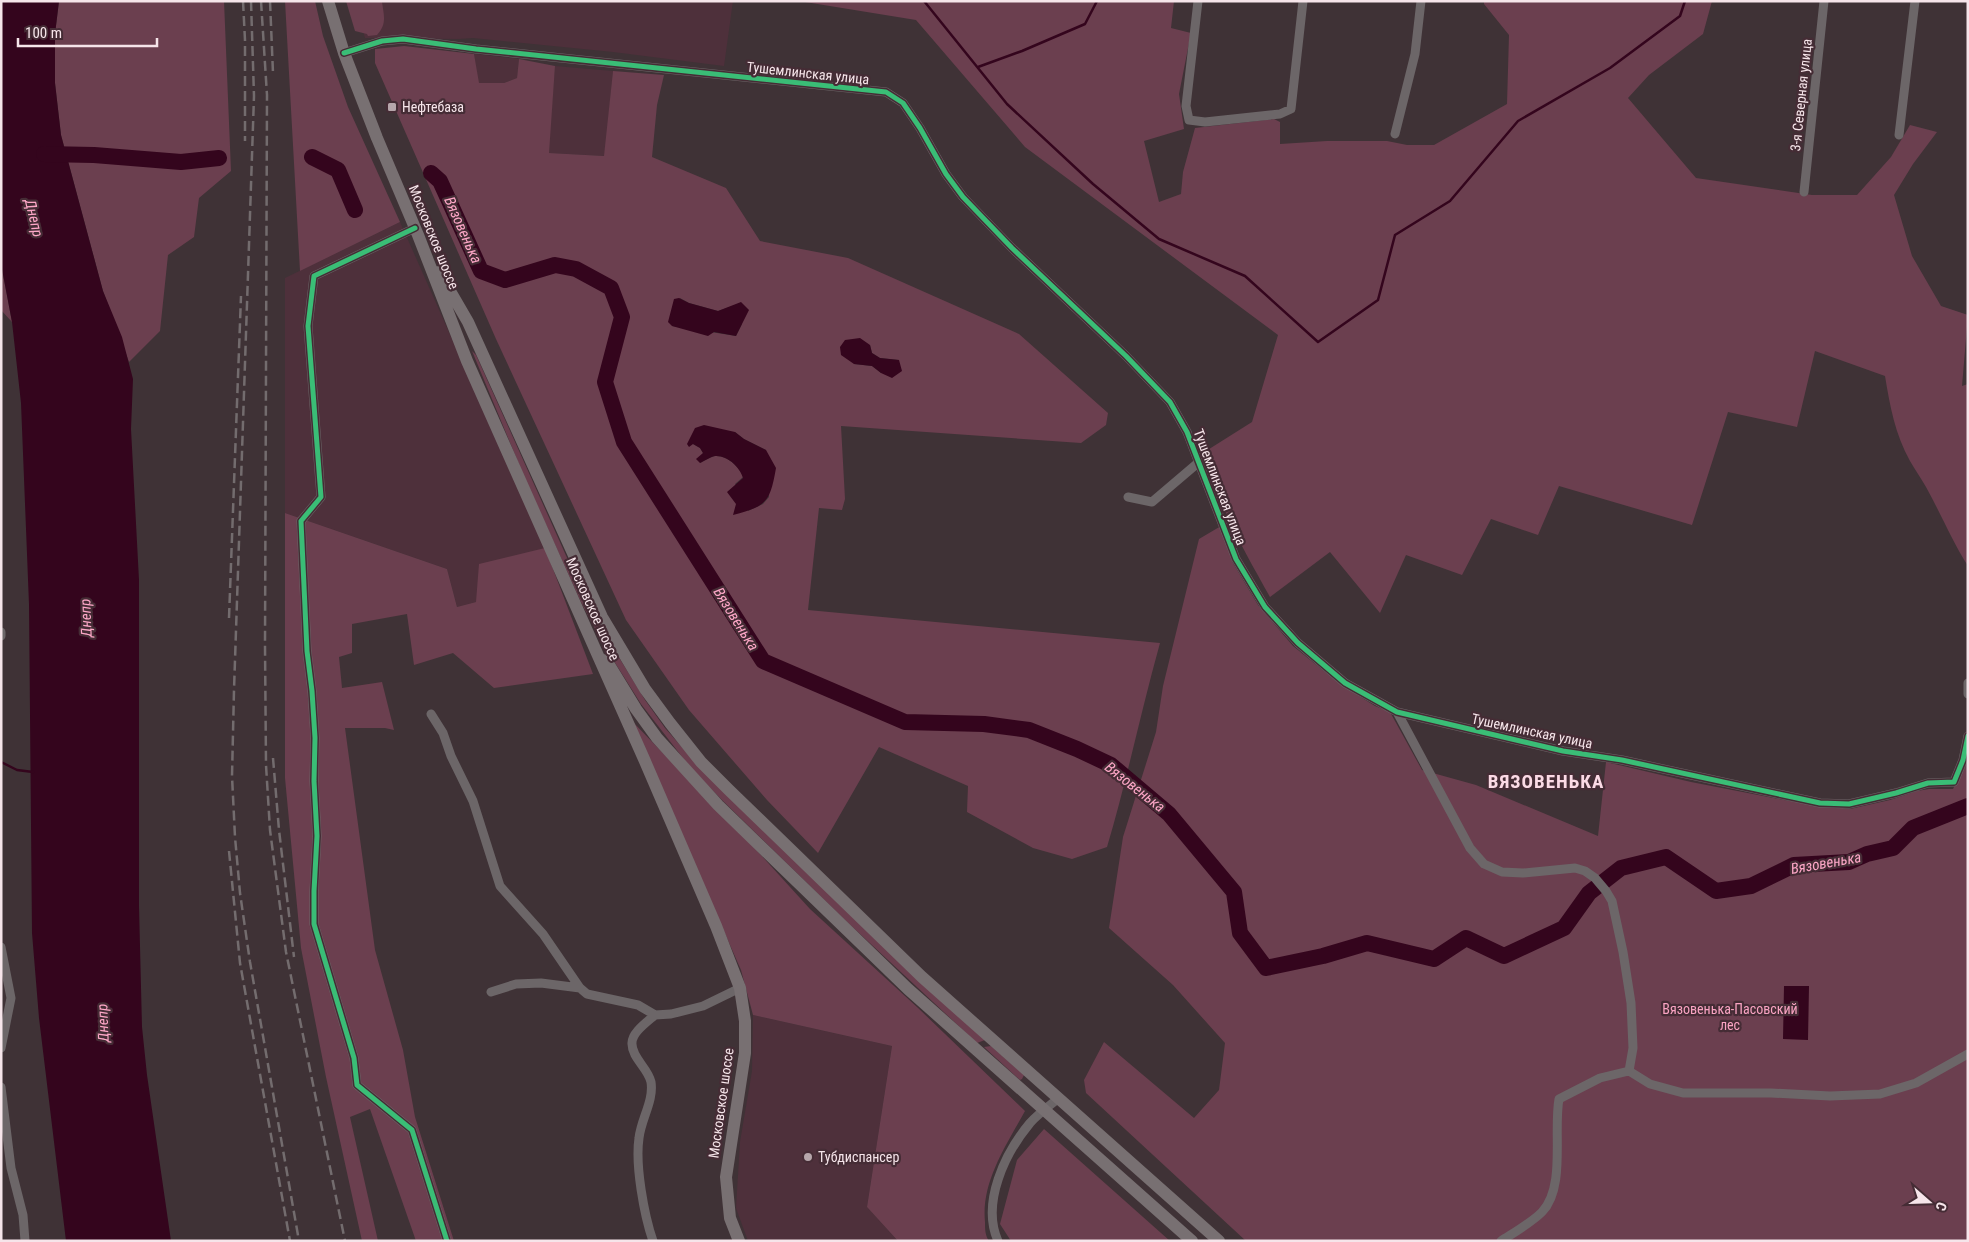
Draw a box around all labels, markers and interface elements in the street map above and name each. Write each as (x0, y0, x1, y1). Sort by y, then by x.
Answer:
scale bar (18, 15, 156, 47)
text: 100 m (25, 24, 62, 42)
street label: 3-я Северная улица (1787, 38, 1815, 152)
street label: Тушемлинская улица (746, 59, 870, 87)
place label: Нефтебаза (402, 99, 464, 115)
marker: Нефтебаза (386, 101, 398, 113)
street label: Московское шоссе (406, 183, 462, 292)
water label: Вязовенька (440, 194, 486, 266)
water label: Днепр (21, 196, 47, 239)
street label: Тушемлинская улица (1190, 427, 1250, 547)
street label: Московское шоссе (563, 555, 623, 663)
water label: Вязовенька (709, 584, 763, 654)
water label: Днепр (76, 598, 96, 639)
street label: Тушемлинская улица (1470, 710, 1594, 752)
water label: Вязовенька (1101, 758, 1169, 816)
district label: ВЯЗОВЕНЬКА (1488, 770, 1604, 793)
water label: Вязовенька (1789, 848, 1863, 878)
park label: Вязовенька-Пасовский лес (1662, 1001, 1798, 1033)
water label: Днепр (93, 1003, 113, 1044)
street label: Московское шоссе (705, 1047, 737, 1159)
place label: Тубдиспансер (818, 1149, 899, 1165)
marker: Тубдиспансер (802, 1151, 814, 1163)
north arrow (1904, 1177, 1954, 1227)
text: С (1932, 1200, 1950, 1213)

